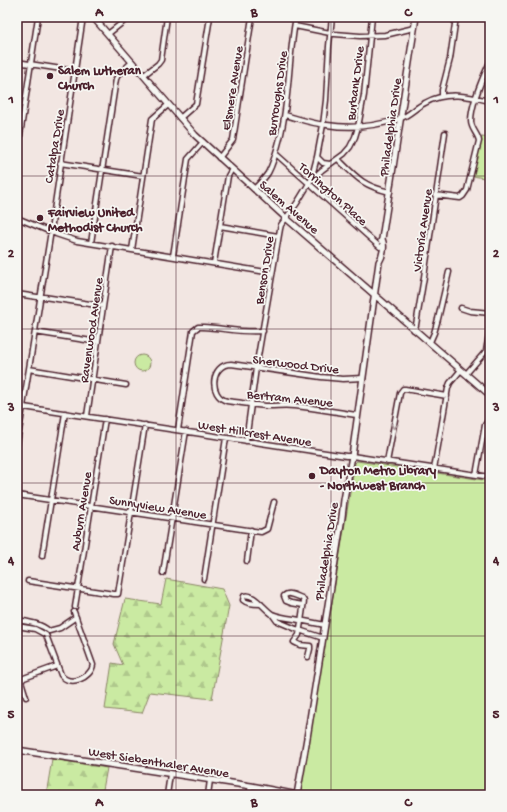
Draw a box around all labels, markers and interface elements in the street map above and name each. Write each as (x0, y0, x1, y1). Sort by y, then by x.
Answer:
text: A (94, 6, 104, 21)
text: B (250, 6, 259, 21)
text: C (403, 6, 413, 21)
street label: Elsmere Avenue (219, 45, 248, 132)
street label: Burbank Drive (344, 45, 369, 122)
street label: Burroughs Drive (265, 50, 292, 138)
place label: Salem Lutheran Church (57, 64, 142, 94)
marker: Salem Lutheran Church (45, 71, 55, 81)
street label: Philadelphia Drive (377, 77, 406, 178)
text: 1 (7, 93, 14, 108)
text: 1 (492, 93, 499, 108)
street label: Catalpa Drive (42, 108, 69, 184)
street label: Torrington Place (294, 159, 370, 230)
street label: Salem Avenue (255, 178, 322, 238)
street label: Victoria Avenue (410, 188, 437, 274)
place label: Fairview United Methodist Church (47, 206, 143, 236)
marker: Fairview United Methodist Church (35, 213, 45, 223)
street label: Benson Drive (253, 235, 278, 306)
text: 2 (8, 247, 15, 262)
text: 2 (493, 247, 500, 262)
street label: Ravenwood Avenue (78, 277, 107, 384)
street label: Sherwood Drive (252, 353, 340, 378)
street label: Bertram Avenue (245, 387, 334, 411)
text: 3 (7, 401, 15, 416)
text: 3 (492, 401, 500, 416)
street label: West Hillcrest Avenue (197, 418, 313, 451)
one-way arrow (390, 423, 399, 429)
place label: Dayton Metro Library - Northwest Branch (319, 464, 437, 494)
street label: Auburn Avenue (69, 471, 96, 552)
marker: Dayton Metro Library - Northwest Branch (307, 471, 317, 481)
street label: Sunnyview Avenue (108, 493, 208, 524)
street label: Philadelphia Drive (312, 501, 343, 602)
text: 4 (7, 554, 15, 569)
text: 4 (492, 554, 500, 569)
text: 5 (8, 708, 15, 723)
text: 5 (493, 708, 500, 723)
street label: West Siebenthaler Avenue (87, 745, 230, 782)
text: A (94, 796, 104, 811)
text: B (250, 796, 259, 811)
text: C (403, 796, 413, 811)

